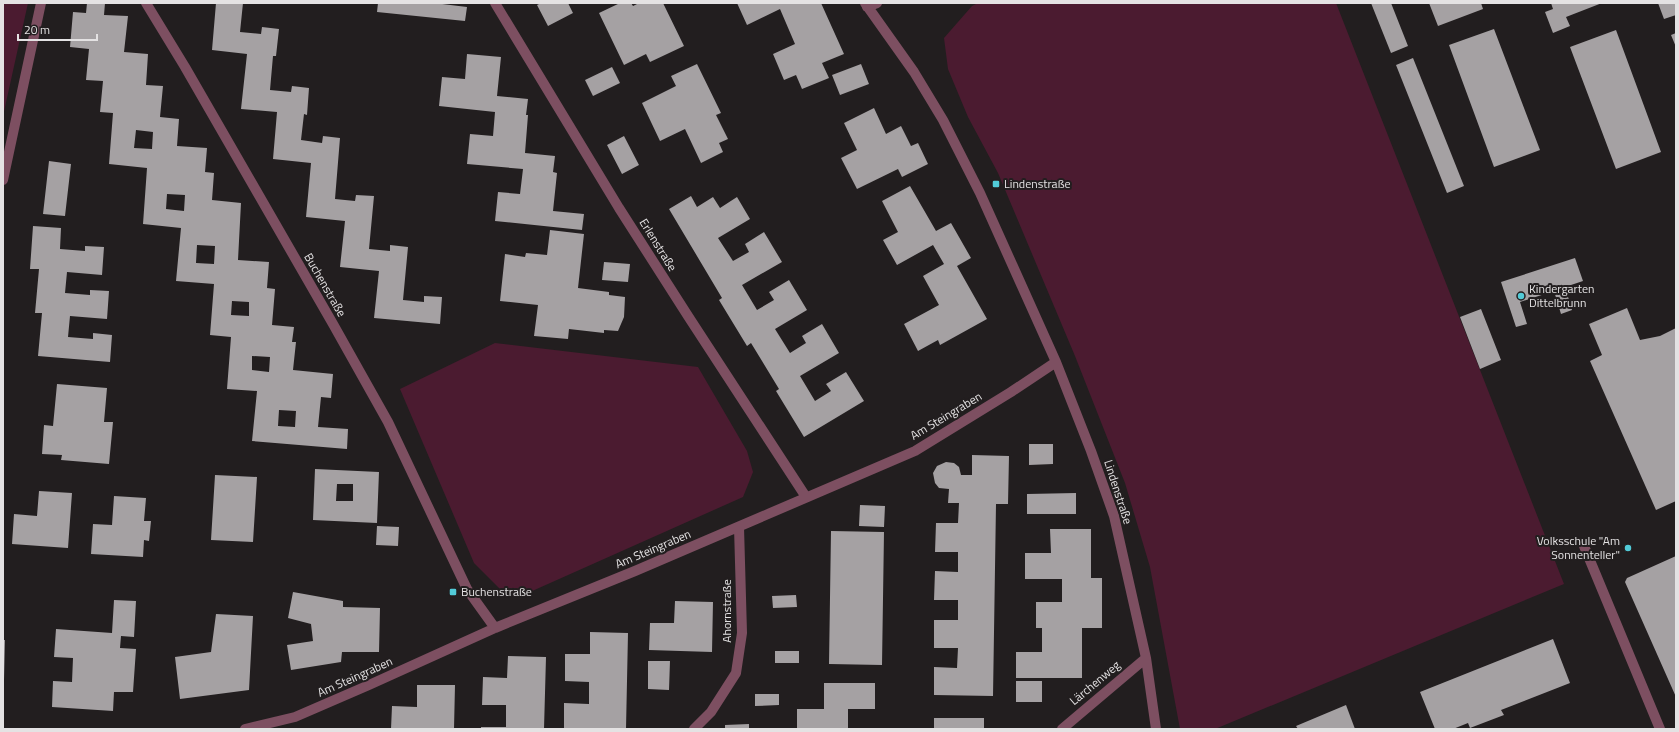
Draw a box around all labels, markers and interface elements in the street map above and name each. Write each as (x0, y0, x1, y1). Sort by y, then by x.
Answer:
scale bar (18, 16, 97, 42)
text: 20 m (24, 20, 50, 39)
place label: Lindenstraße (1004, 174, 1071, 193)
marker: Lindenstraße (991, 179, 1001, 189)
street label: Erlenstraße (635, 215, 682, 275)
street label: Buchenstraße (299, 249, 351, 320)
place label: Kindergarten Dittelbrunn (1529, 279, 1594, 312)
marker: Kindergarten Dittelbrunn (1516, 291, 1526, 301)
street label: Am Steingraben (906, 387, 985, 445)
street label: Lindenstraße (1099, 457, 1138, 526)
street label: Am Steingraben (612, 524, 694, 573)
place label: Volksschule "Am Sonnenteller" (1537, 531, 1620, 564)
marker: Volksschule "Am Sonnenteller" (1623, 543, 1633, 553)
street label: Ahornstraße (717, 579, 736, 643)
place label: Buchenstraße (461, 582, 532, 601)
marker: Buchenstraße (448, 587, 458, 597)
street label: Am Steingraben (314, 651, 396, 702)
street label: Lärchenweg (1065, 656, 1124, 710)

